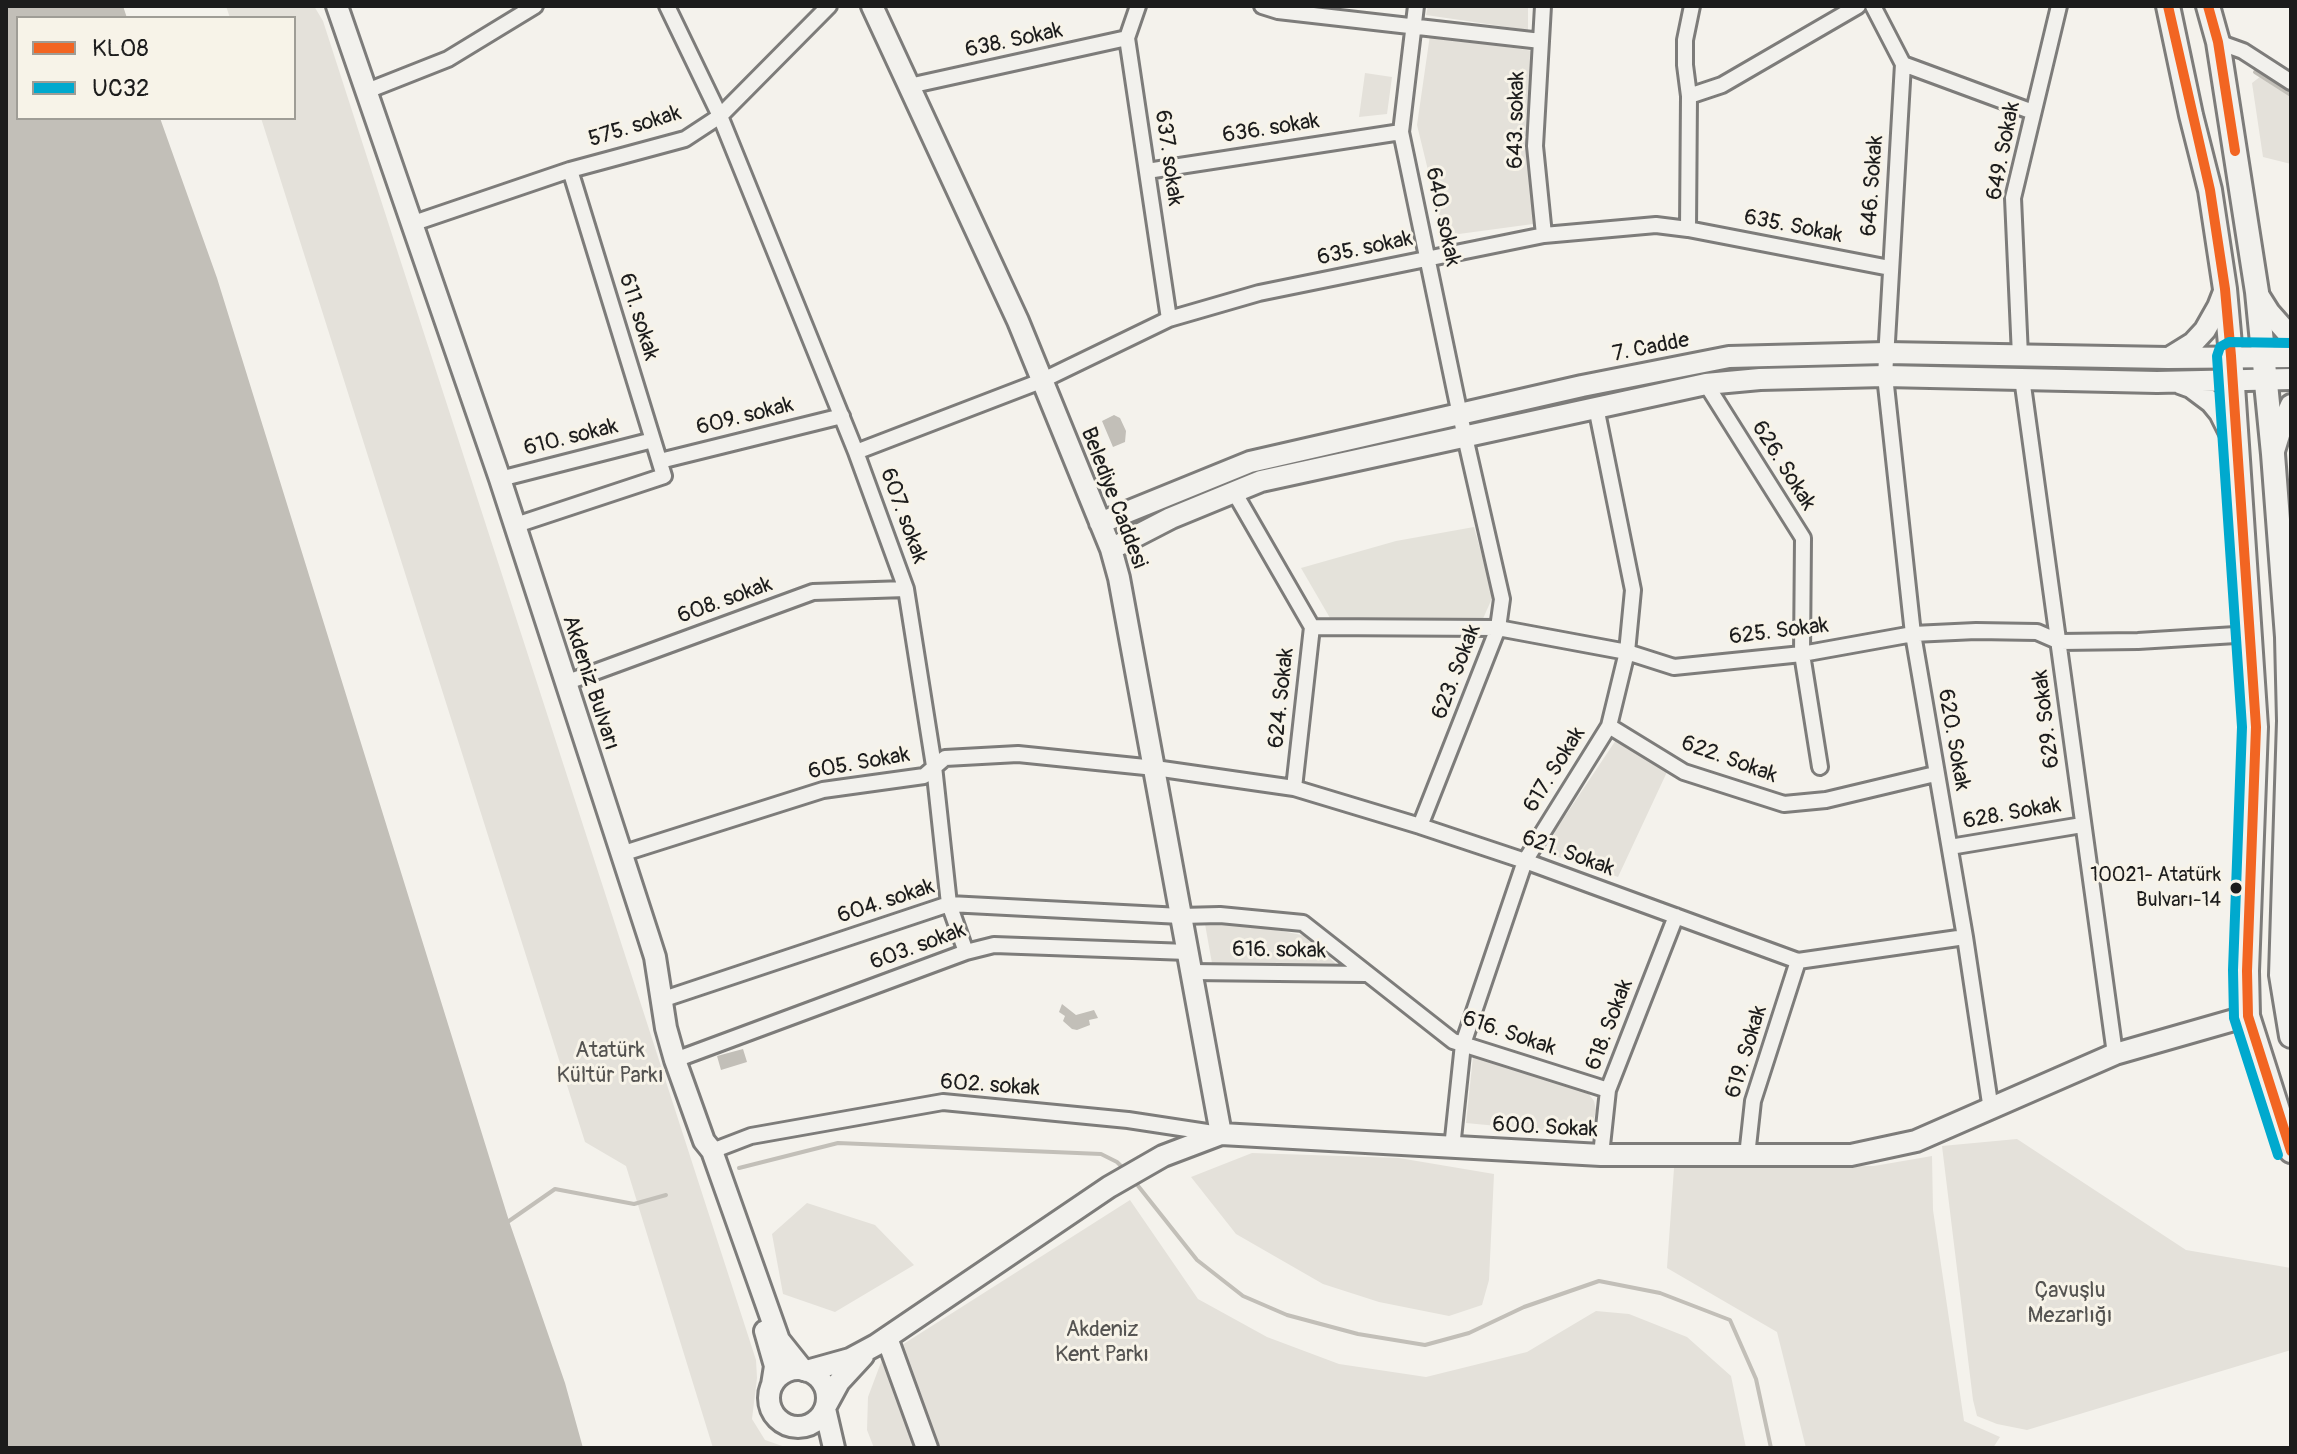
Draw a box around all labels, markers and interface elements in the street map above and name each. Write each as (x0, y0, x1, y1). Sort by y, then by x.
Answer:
legend (16, 16, 296, 120)
street label: 638. Sokak (963, 18, 1065, 64)
text: KL08 (92, 34, 149, 63)
street label: 643. sokak (1503, 71, 1531, 169)
text: UC32 (92, 74, 150, 103)
street label: 575. sokak (586, 100, 684, 154)
street label: 649. Sokak (1982, 100, 2026, 202)
street label: 637. sokak (1148, 108, 1188, 208)
street label: 636. sokak (1221, 108, 1321, 150)
street label: 646. Sokak (1856, 135, 1890, 237)
street label: 640. sokak (1419, 165, 1465, 269)
street label: 635. Sokak (1741, 205, 1845, 249)
street label: 635. sokak (1315, 226, 1415, 272)
street label: 611. sokak (612, 270, 664, 364)
street label: 7. Cadde (1610, 328, 1692, 368)
street label: 609. sokak (694, 392, 796, 442)
street label: 610. sokak (521, 414, 621, 462)
street label: 626. Sokak (1745, 416, 1821, 516)
street label: Belediye Caddesi (1074, 424, 1152, 572)
street label: 607. sokak (874, 465, 932, 567)
street label: 608. sokak (674, 572, 776, 630)
street label: Akdeniz Bulvarı (556, 612, 624, 754)
street label: 625. Sokak (1728, 613, 1830, 651)
street label: 623. Sokak (1427, 621, 1487, 723)
street label: 624. Sokak (1264, 647, 1300, 749)
street label: 629. Sokak (2028, 668, 2066, 770)
street label: 620. Sokak (1931, 687, 1975, 793)
street label: 617. Sokak (1518, 722, 1592, 818)
street label: 622. Sokak (1677, 730, 1781, 790)
street label: 605. Sokak (806, 742, 912, 786)
street label: 628. Sokak (1961, 792, 2063, 836)
street label: 621. Sokak (1518, 825, 1618, 883)
place label: 10021- Atatürk Bulvarı-14 (2090, 864, 2221, 911)
street label: 604. sokak (834, 874, 938, 930)
marker: 10021- Atatürk Bulvarı-14 (2228, 880, 2244, 896)
street label: 603. sokak (867, 918, 969, 976)
street label: 616. sokak (1232, 937, 1326, 965)
street label: 618. Sokak (1581, 976, 1639, 1074)
street label: 619. Sokak (1720, 1002, 1774, 1102)
street label: 616. Sokak (1459, 1006, 1559, 1062)
park label: Atatürk Kültür Parkı (556, 1038, 664, 1090)
street label: 602. sokak (939, 1069, 1041, 1103)
street label: 600. Sokak (1492, 1112, 1598, 1144)
park label: Çavuşlu Mezarlığı (2028, 1278, 2112, 1330)
park label: Akdeniz Kent Parkı (1055, 1317, 1149, 1368)

